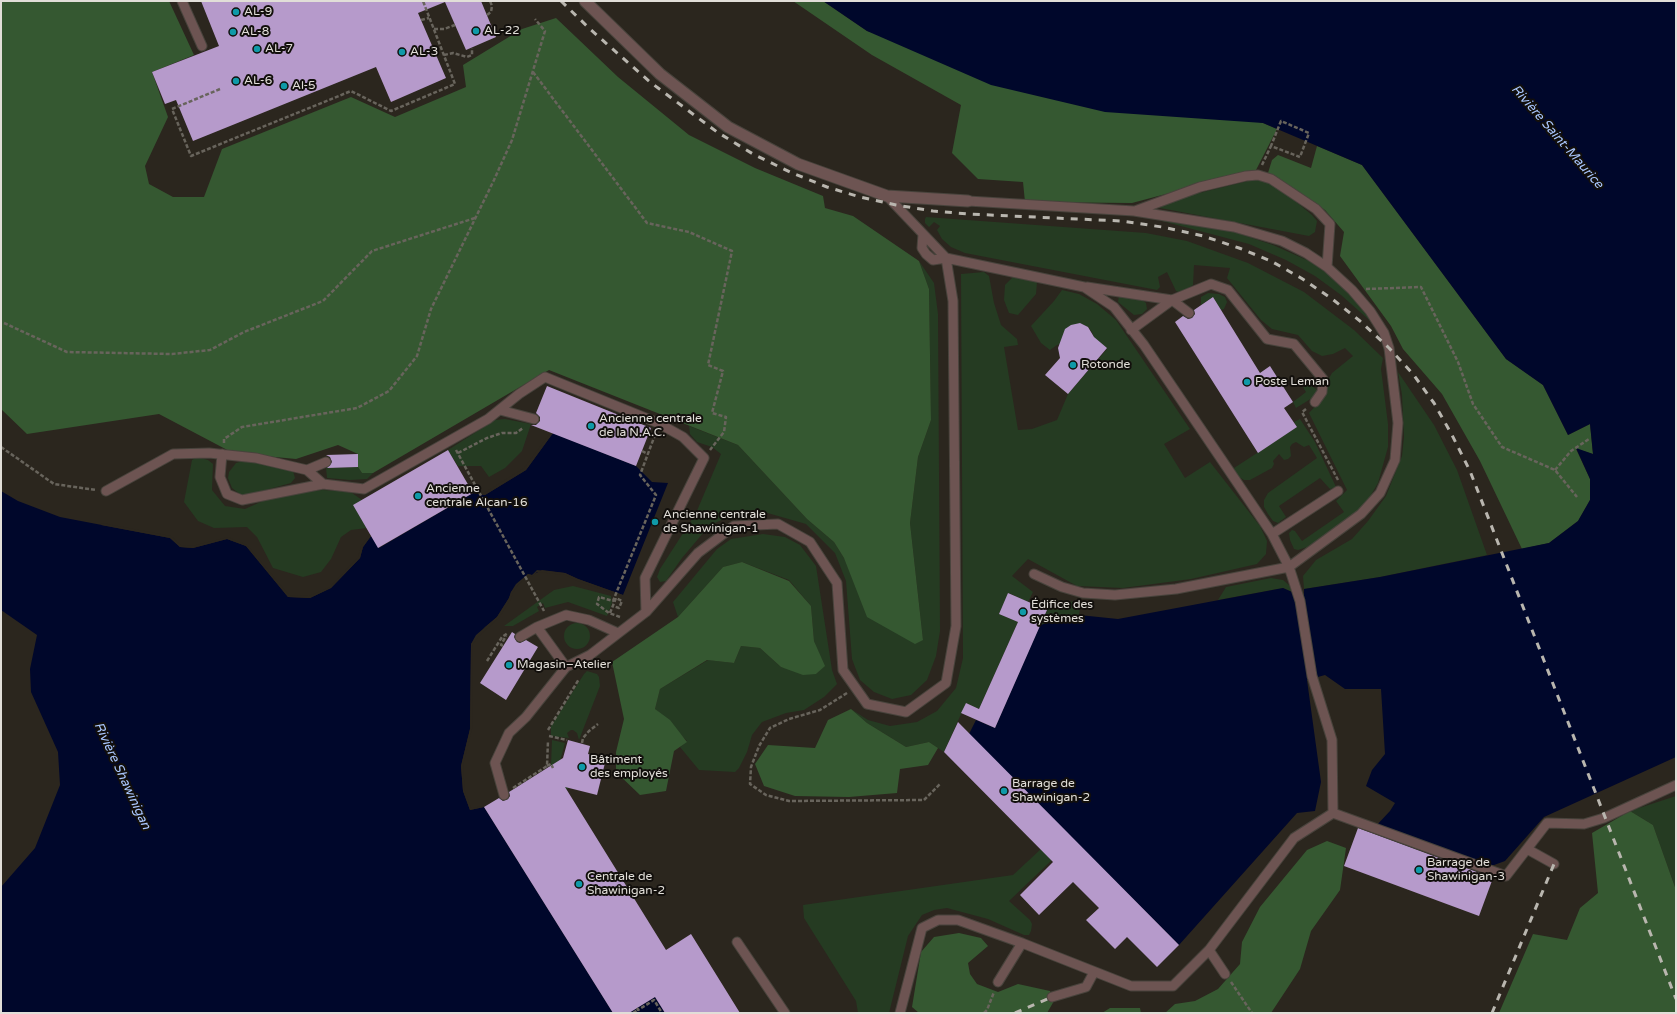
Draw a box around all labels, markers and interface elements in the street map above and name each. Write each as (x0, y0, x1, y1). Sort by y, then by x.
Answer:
place label: AL-9 (244, 5, 272, 19)
marker: AL-9 (231, 7, 241, 17)
place label: AL-22 (484, 24, 520, 38)
place label: AL-8 (241, 25, 269, 39)
marker: AL-22 (471, 26, 481, 36)
marker: AL-8 (228, 27, 238, 37)
place label: AL-7 (265, 42, 293, 56)
marker: AL-7 (252, 44, 262, 54)
place label: AL-3 (410, 45, 438, 59)
marker: AL-3 (397, 47, 407, 57)
place label: AL-6 (244, 74, 272, 88)
marker: AL-6 (231, 76, 241, 86)
place label: Al-5 (292, 79, 316, 93)
marker: Al-5 (279, 81, 289, 91)
water label: Rivière Saint-Maurice (1508, 82, 1606, 192)
place label: Rotonde (1081, 358, 1130, 372)
marker: Rotonde (1068, 360, 1078, 370)
place label: Poste Leman (1255, 375, 1329, 389)
marker: Poste Leman (1242, 377, 1252, 387)
place label: Ancienne centrale de la N.A.C. (599, 412, 702, 440)
marker: Ancienne centrale de la N.A.C. (586, 421, 596, 431)
place label: Ancienne centrale Alcan-16 (426, 482, 527, 510)
marker: Ancienne centrale Alcan-16 (413, 491, 423, 501)
place label: Ancienne centrale de Shawinigan-1 (663, 508, 766, 536)
marker: Ancienne centrale de Shawinigan-1 (650, 517, 660, 527)
place label: Édifice des systèmes (1031, 598, 1093, 626)
marker: Édifice des systèmes (1018, 607, 1028, 617)
place label: Magasin–Atelier (517, 658, 611, 672)
marker: Magasin–Atelier (504, 660, 514, 670)
water label: Rivière Shawinigan (90, 720, 154, 832)
place label: Bâtiment des employés (590, 753, 668, 781)
marker: Bâtiment des employés (577, 762, 587, 772)
place label: Barrage de Shawinigan-2 (1012, 777, 1090, 805)
marker: Barrage de Shawinigan-2 (999, 786, 1009, 796)
place label: Barrage de Shawinigan-3 (1427, 856, 1505, 884)
marker: Barrage de Shawinigan-3 (1414, 865, 1424, 875)
place label: Centrale de Shawinigan-2 (587, 870, 665, 898)
marker: Centrale de Shawinigan-2 (574, 879, 584, 889)

